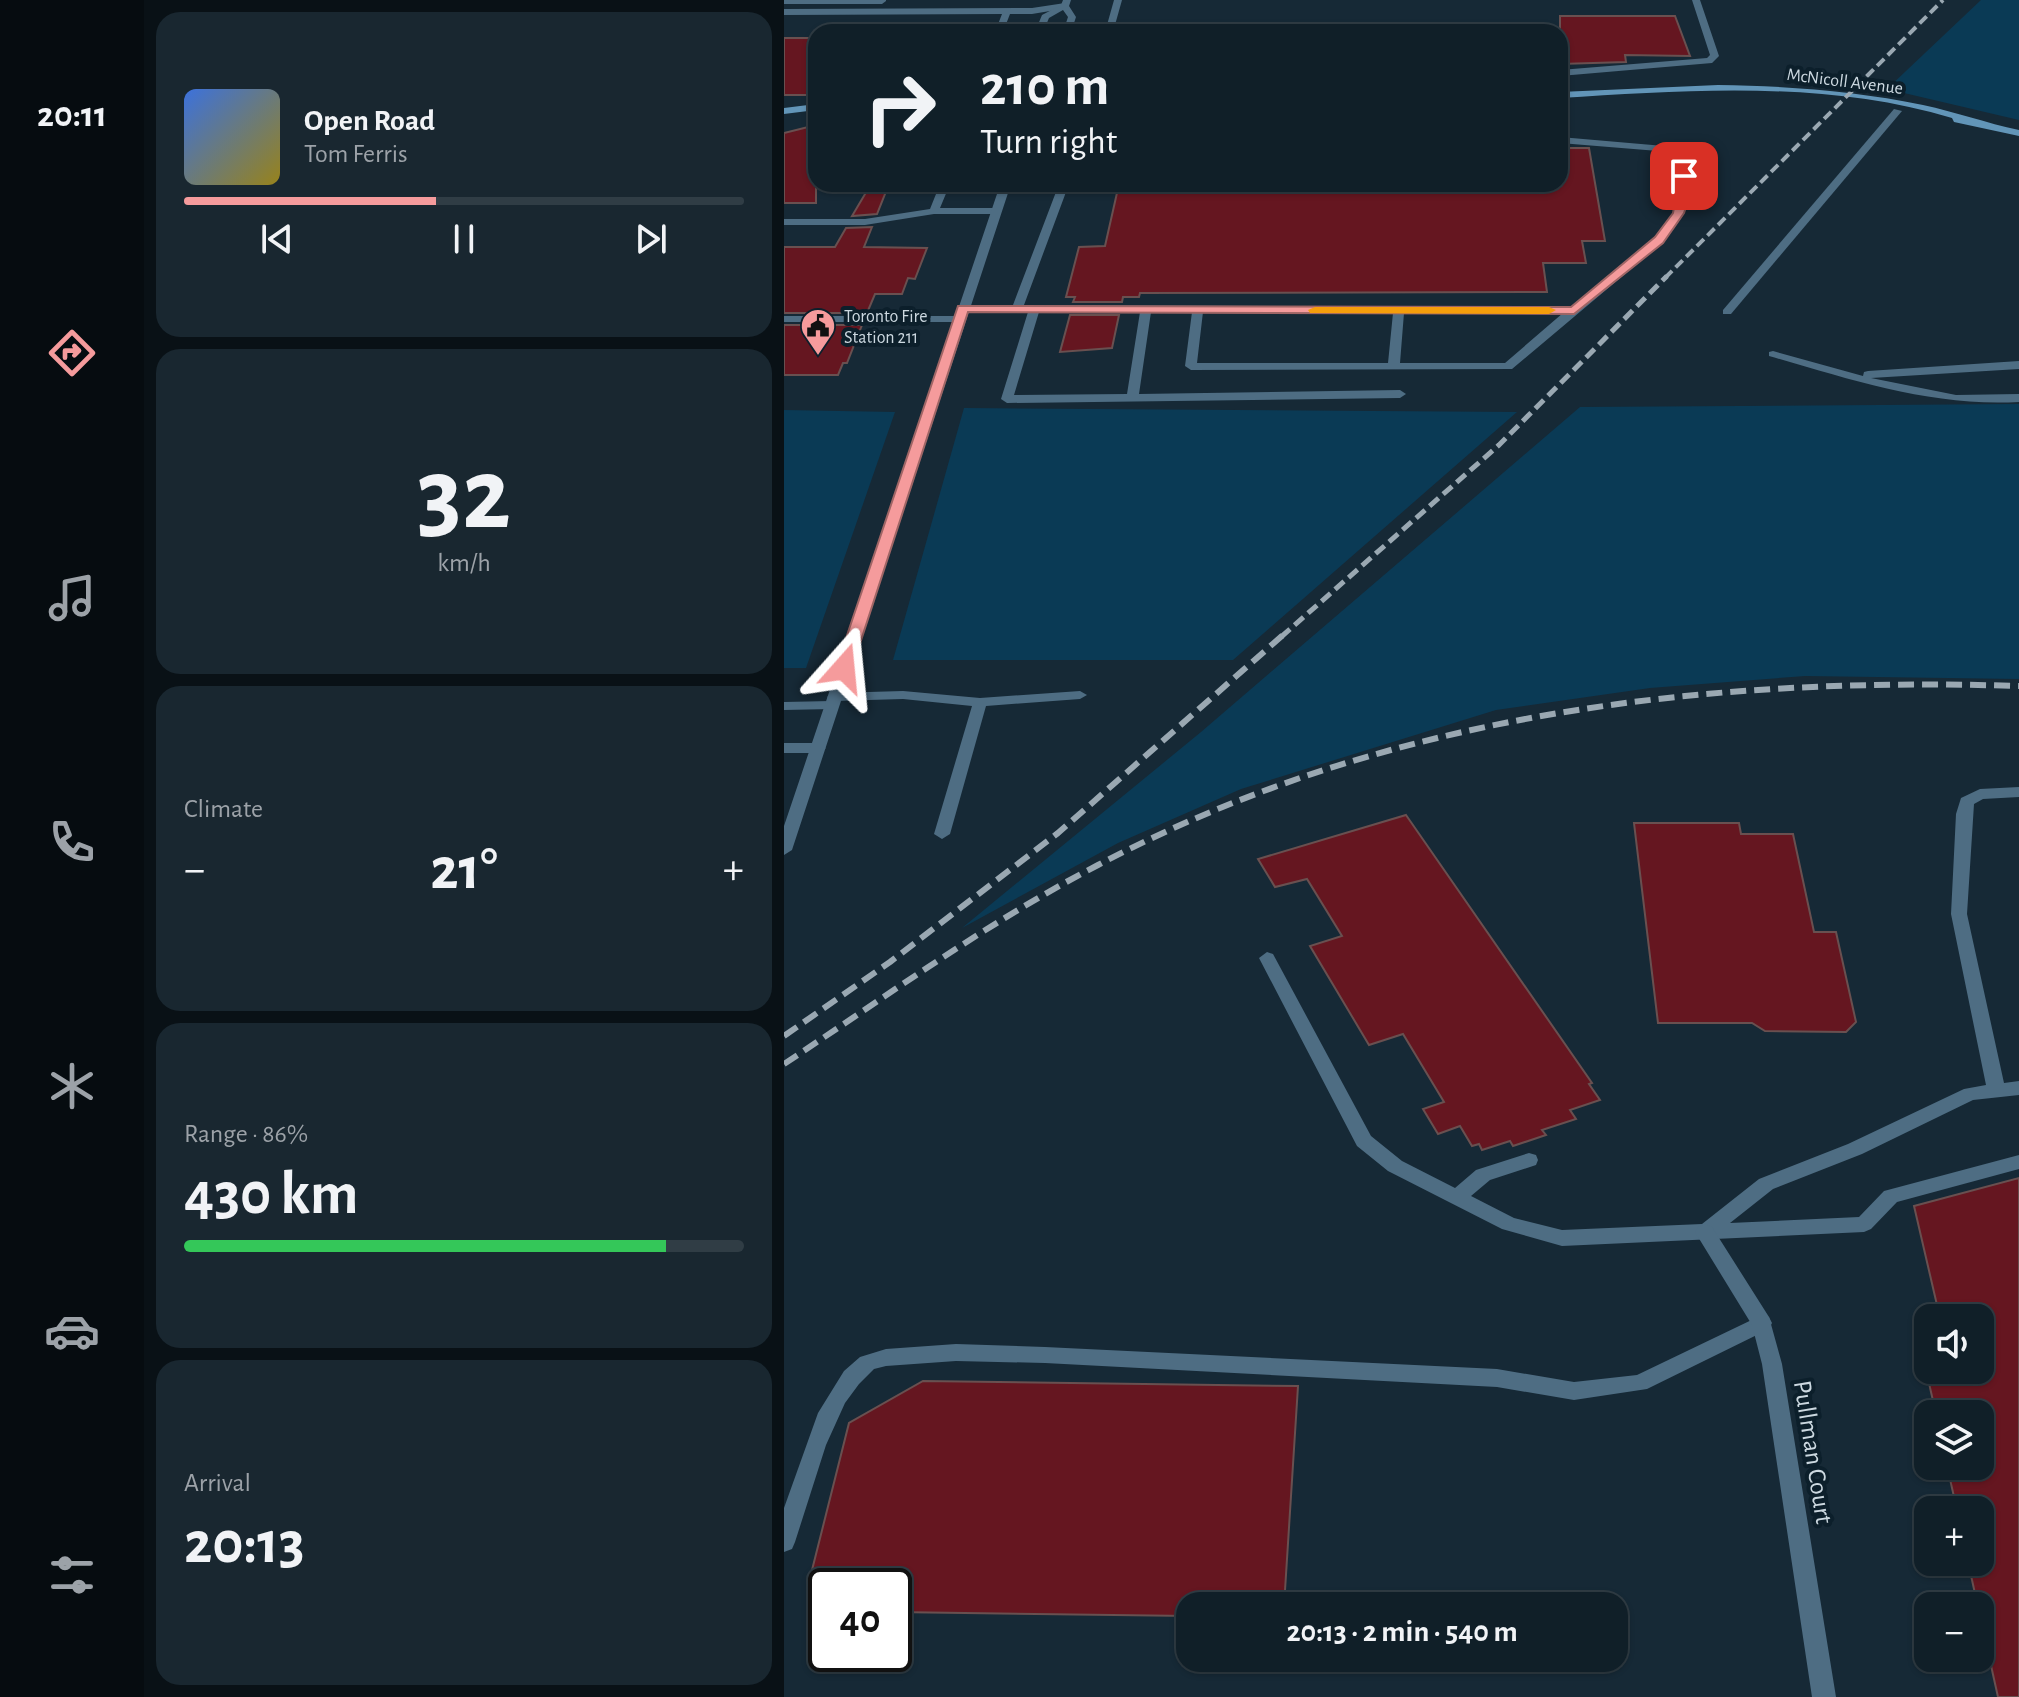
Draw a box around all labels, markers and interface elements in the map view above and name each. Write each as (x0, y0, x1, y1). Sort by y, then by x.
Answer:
icon: right (848, 56, 952, 160)
text: 210 m (980, 59, 1109, 115)
street label: McNicoll Avenue (1786, 66, 1904, 98)
text: 20:11 (37, 97, 107, 133)
text: Open Road (304, 106, 435, 136)
text: Turn right (980, 124, 1117, 160)
text: Tom Ferris (304, 141, 408, 167)
pin (1650, 142, 1718, 210)
icon: arrive (1662, 154, 1706, 198)
icon: previous (255, 217, 299, 261)
icon: pause (442, 217, 486, 261)
icon: next (629, 217, 673, 261)
public building icon: Toronto Fire Station 211 (799, 307, 837, 357)
place label: Toronto Fire Station 211 (844, 308, 928, 347)
icon: directions (44, 325, 100, 381)
text: 32 (417, 444, 511, 548)
text: km/h (437, 550, 491, 576)
icon: music (44, 570, 100, 626)
position arrow (802, 626, 886, 710)
text: Climate (184, 796, 263, 822)
icon: phone (44, 814, 100, 870)
text: 21° (430, 840, 498, 900)
text: − (184, 848, 205, 892)
text: + (723, 848, 744, 892)
icon: climate (44, 1058, 100, 1114)
text: Range · 86% (184, 1121, 308, 1147)
text: 430 km (184, 1165, 358, 1225)
icon: car (44, 1303, 100, 1359)
map controls (1914, 1304, 1994, 1672)
button: sound (1914, 1304, 1994, 1384)
street label: Pullman Court (1789, 1379, 1837, 1526)
button: layers (1914, 1400, 1994, 1480)
text: Arrival (184, 1470, 251, 1496)
button: + (1914, 1496, 1994, 1576)
text: 20:13 (184, 1514, 305, 1574)
icon: filters (44, 1547, 100, 1603)
speed limit sign: 40 (808, 1568, 912, 1672)
button: − (1914, 1592, 1994, 1672)
text: 20:13 · 2 min · 540 m (1286, 1617, 1518, 1647)

